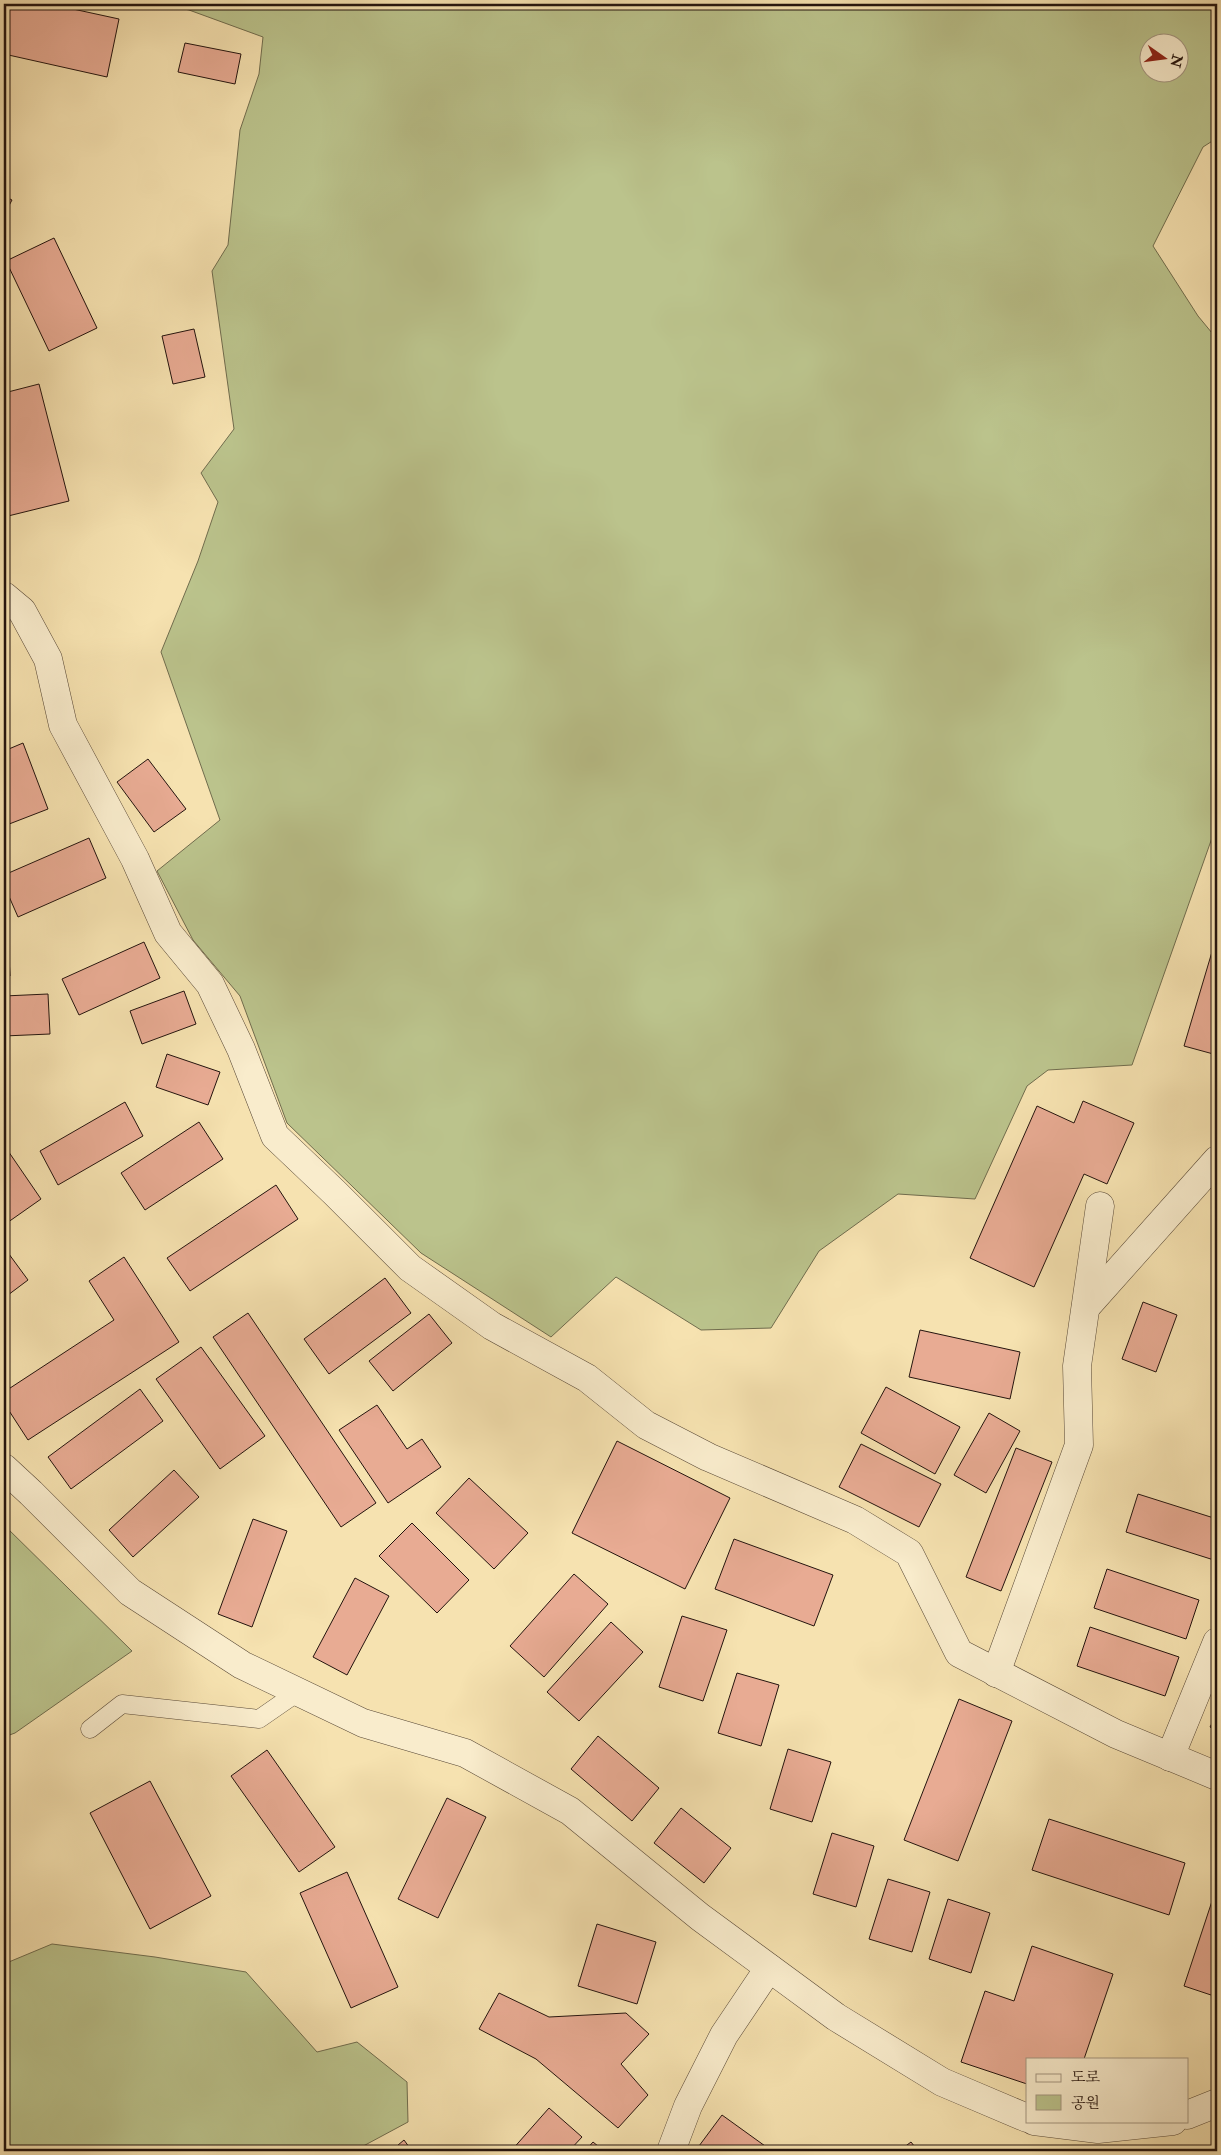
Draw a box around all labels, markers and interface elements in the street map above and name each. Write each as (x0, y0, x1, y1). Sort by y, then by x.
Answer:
north arrow (1138, 32, 1188, 82)
text: N (1166, 52, 1186, 70)
legend (1026, 2058, 1188, 2122)
text: 도로 (1071, 2068, 1100, 2087)
text: 공원 (1071, 2094, 1100, 2113)

